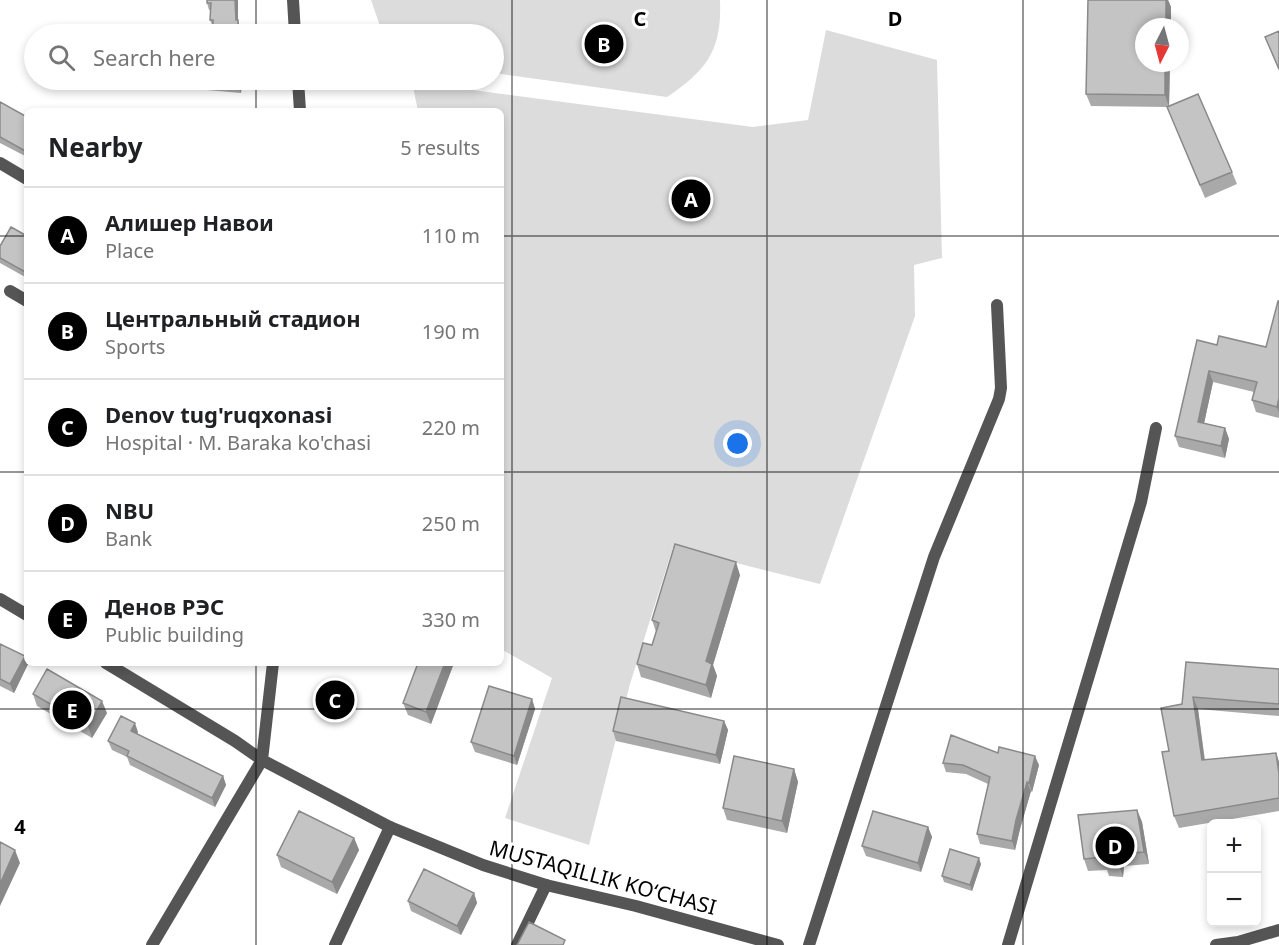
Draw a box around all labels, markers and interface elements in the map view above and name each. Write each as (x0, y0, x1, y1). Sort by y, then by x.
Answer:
text: C (634, 5, 647, 32)
text: D (888, 5, 902, 32)
north arrow (1135, 18, 1189, 72)
pin: B (584, 22, 624, 66)
search box (24, 24, 504, 90)
icon: search (45, 41, 78, 74)
text: Search here (93, 42, 215, 72)
text: Nearby (48, 129, 143, 165)
text: 5 results (400, 134, 480, 161)
pin: A (672, 176, 710, 222)
text: Алишер Навои (105, 207, 274, 237)
text: A (61, 222, 74, 249)
text: 110 m (422, 222, 480, 249)
text: Place (105, 237, 154, 264)
text: Центральный стадион (105, 303, 361, 333)
text: B (61, 318, 74, 345)
text: 190 m (422, 318, 480, 345)
text: Sports (105, 333, 165, 360)
text: Denov tug'ruqxonasi (105, 399, 332, 429)
text: C (61, 414, 74, 441)
text: 220 m (422, 414, 480, 441)
text: Hospital · M. Baraka ko'chasi (105, 429, 371, 456)
your location (723, 429, 752, 458)
text: NBU (105, 495, 154, 525)
text: D (60, 510, 75, 537)
text: 250 m (422, 510, 480, 537)
text: Bank (105, 525, 152, 552)
text: Денов РЭС (105, 591, 224, 621)
text: E (62, 606, 73, 633)
text: 330 m (422, 606, 480, 633)
text: Public building (105, 621, 244, 648)
pin: C (316, 678, 354, 722)
pin: E (52, 688, 92, 732)
text: 4 (14, 813, 26, 840)
map controls (1207, 819, 1261, 927)
button: + (1207, 819, 1261, 873)
pin: D (1096, 824, 1134, 868)
street label: MUSTAQILLIK KO‘CHASI (486, 833, 720, 921)
button: − (1207, 873, 1261, 927)

